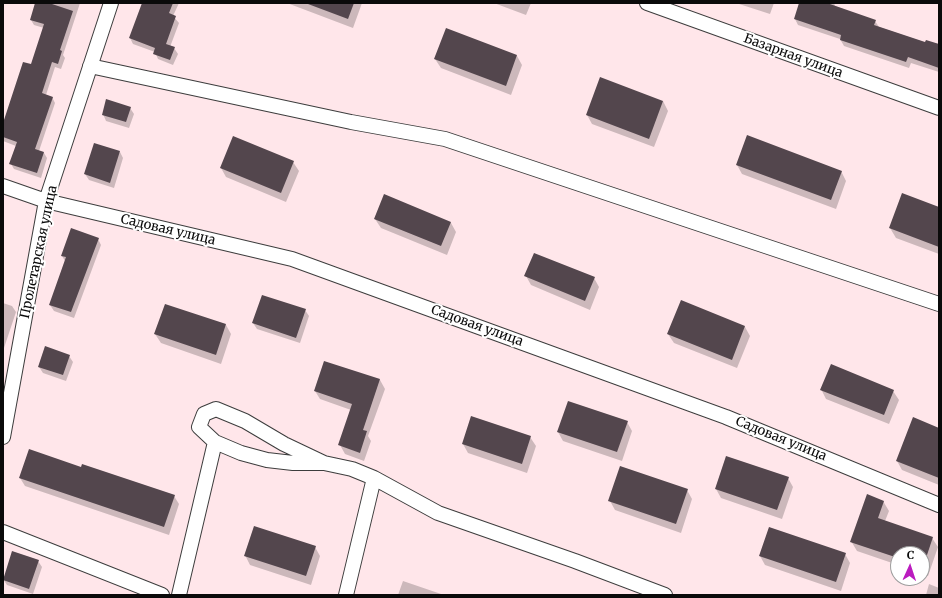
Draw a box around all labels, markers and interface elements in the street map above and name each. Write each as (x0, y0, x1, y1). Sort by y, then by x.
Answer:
street label: Базарная улица (741, 31, 845, 81)
street label: Пролетарская улица (17, 184, 61, 320)
street label: Садовая улица (119, 212, 217, 248)
street label: Садовая улица (429, 302, 525, 350)
street label: Садовая улица (733, 414, 829, 464)
north arrow (890, 546, 930, 586)
text: С (907, 548, 915, 562)

